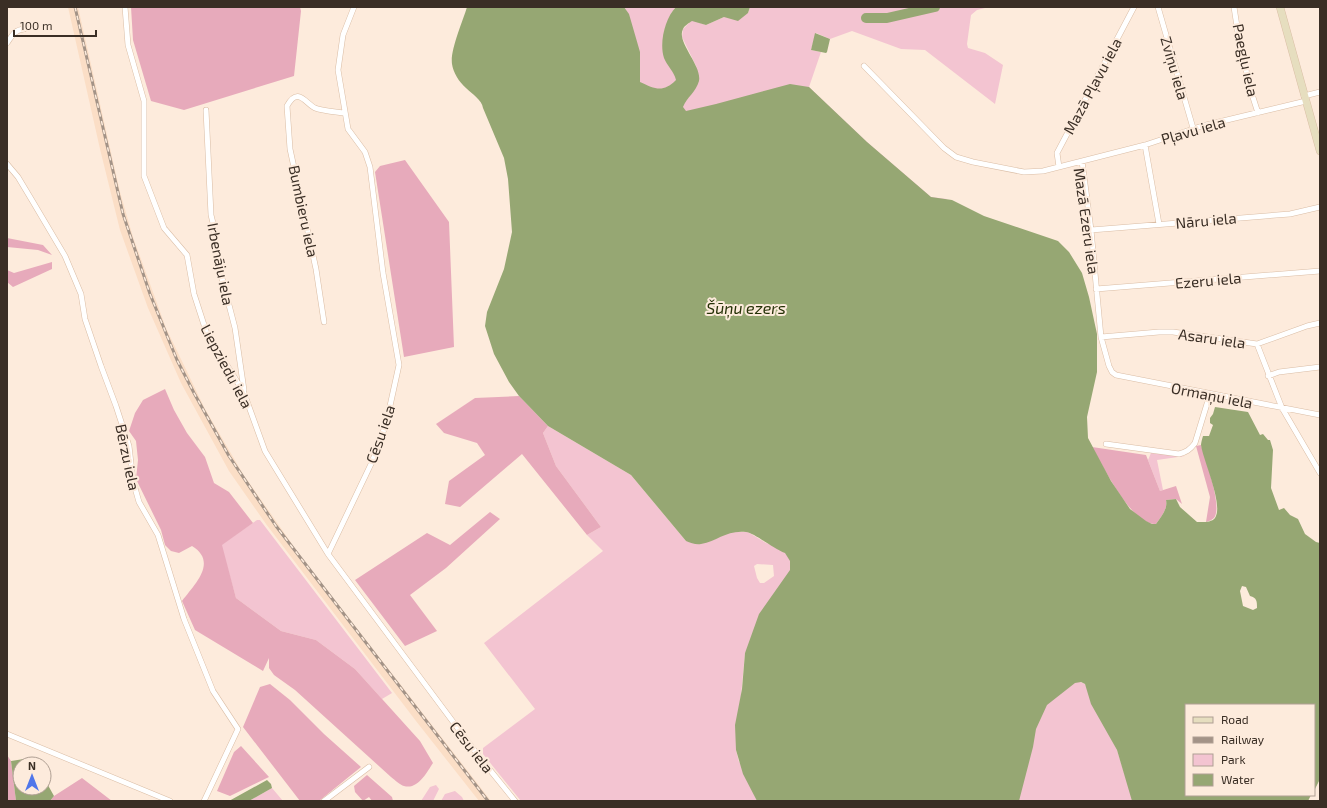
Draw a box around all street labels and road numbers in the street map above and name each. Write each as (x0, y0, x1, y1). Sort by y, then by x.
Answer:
street label: Paegļu iela (1228, 22, 1263, 99)
street label: Zvīņu iela (1155, 34, 1193, 102)
street label: Mazā Pļavu iela (1059, 35, 1127, 138)
street label: Pļavu iela (1159, 112, 1228, 150)
street label: Bumbieru iela (285, 163, 323, 259)
street label: Mazā Ezeru iela (1071, 167, 1103, 275)
street label: Nāru iela (1175, 208, 1237, 232)
street label: Irbenāju iela (203, 221, 238, 307)
street label: Ezeru iela (1174, 268, 1242, 292)
street label: Liepziedu iela (197, 321, 257, 411)
street label: Asaru iela (1177, 324, 1247, 352)
street label: Ormaņu iela (1169, 378, 1254, 414)
street label: Cēsu iela (362, 402, 398, 466)
street label: Bērzu iela (112, 422, 144, 492)
street label: Cēsu iela (446, 718, 498, 776)

